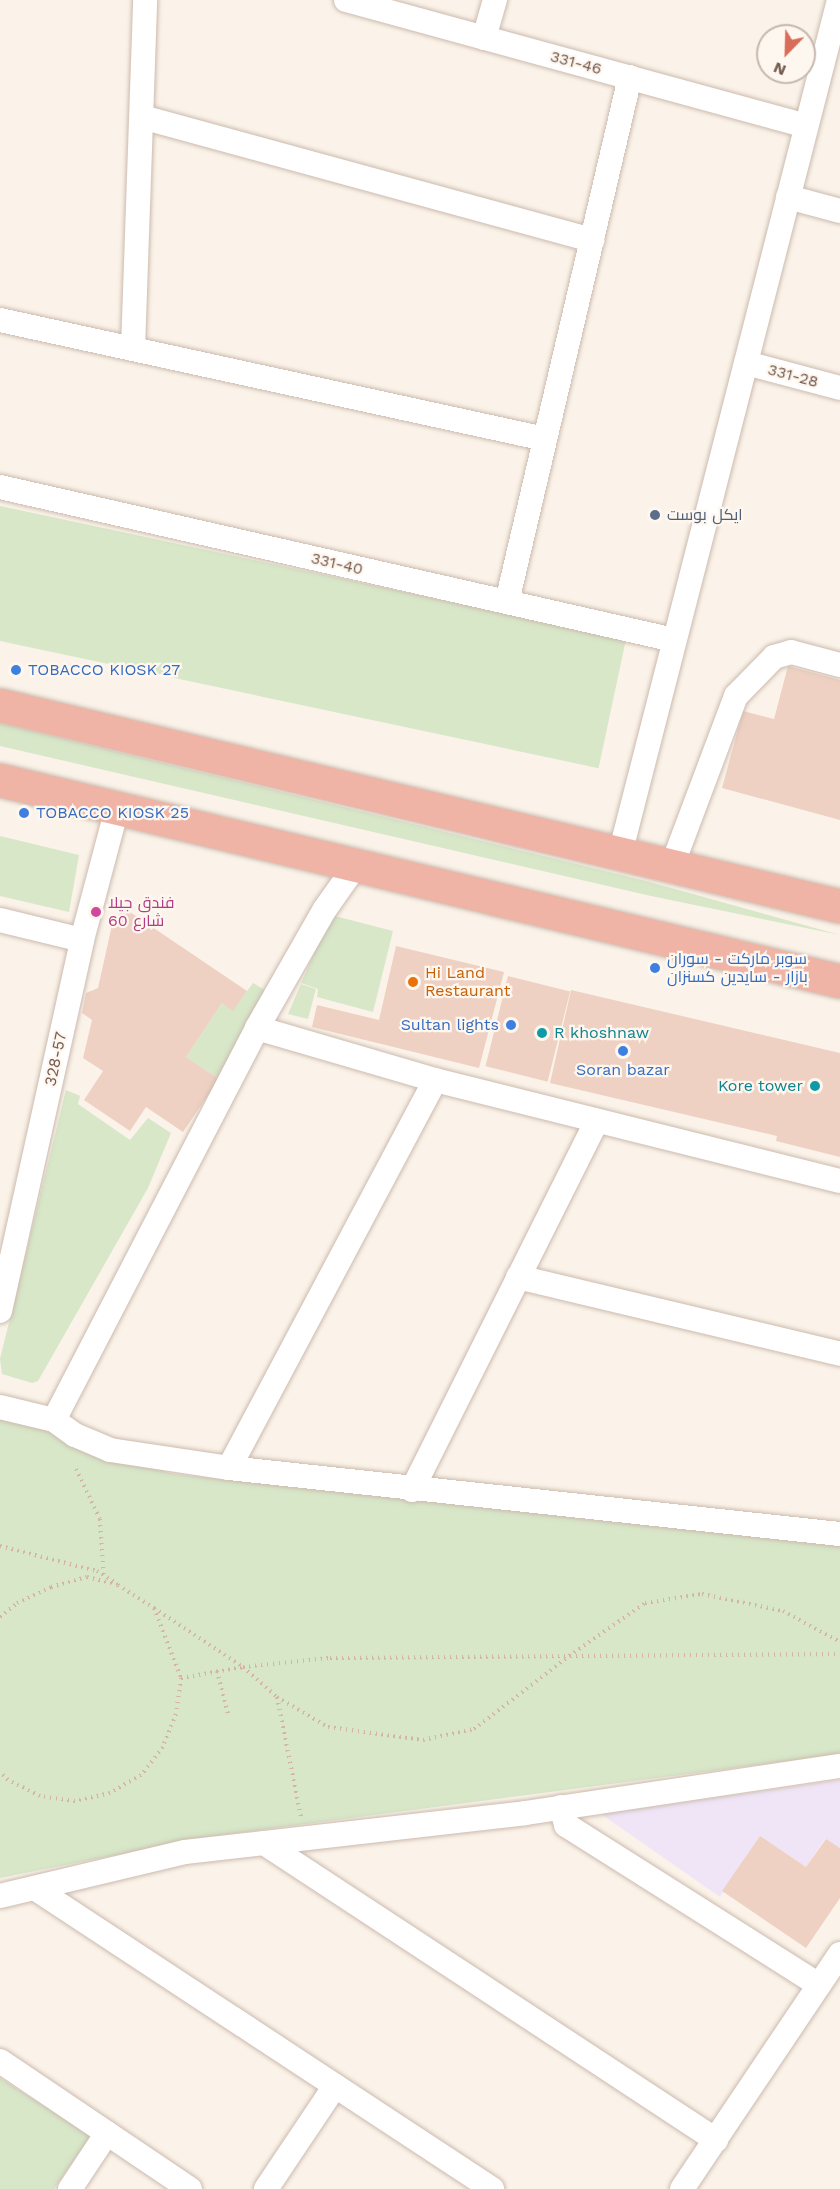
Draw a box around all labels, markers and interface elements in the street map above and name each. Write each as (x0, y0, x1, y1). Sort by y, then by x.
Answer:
north arrow (756, 24, 816, 84)
street label: 331-46 (548, 47, 604, 79)
text: N (770, 58, 789, 80)
street label: 331-28 (766, 360, 820, 392)
place label: ايكل بوست (667, 505, 743, 525)
marker: ايكل بوست (648, 508, 662, 522)
street label: 331-40 (309, 549, 365, 579)
place label: TOBACCO KIOSK 27 (28, 660, 181, 680)
marker: TOBACCO KIOSK 27 (9, 663, 23, 677)
place label: TOBACCO KIOSK 25 (36, 803, 189, 823)
marker: TOBACCO KIOSK 25 (17, 806, 31, 820)
place label: فندق جيلا شارع 60 (108, 893, 175, 931)
marker: فندق جيلا شارع 60 (89, 905, 103, 919)
place label: سوبر ماركت - سوران بازار - سايدين كسنزان (667, 949, 808, 987)
marker: سوبر ماركت - سوران بازار - سايدين كسنزان (648, 961, 662, 975)
place label: Hi Land Restaurant (425, 963, 511, 1001)
marker: Hi Land Restaurant (406, 975, 420, 989)
place label: Sultan lights (401, 1015, 499, 1035)
marker: Sultan lights (504, 1018, 518, 1032)
place label: R khoshnaw (554, 1023, 649, 1043)
marker: R khoshnaw (535, 1026, 549, 1040)
street label: 328-57 (41, 1030, 71, 1088)
marker: Soran bazar (616, 1044, 630, 1058)
place label: Soran bazar (576, 1060, 670, 1080)
place label: Kore tower (718, 1076, 803, 1096)
marker: Kore tower (808, 1079, 822, 1093)

